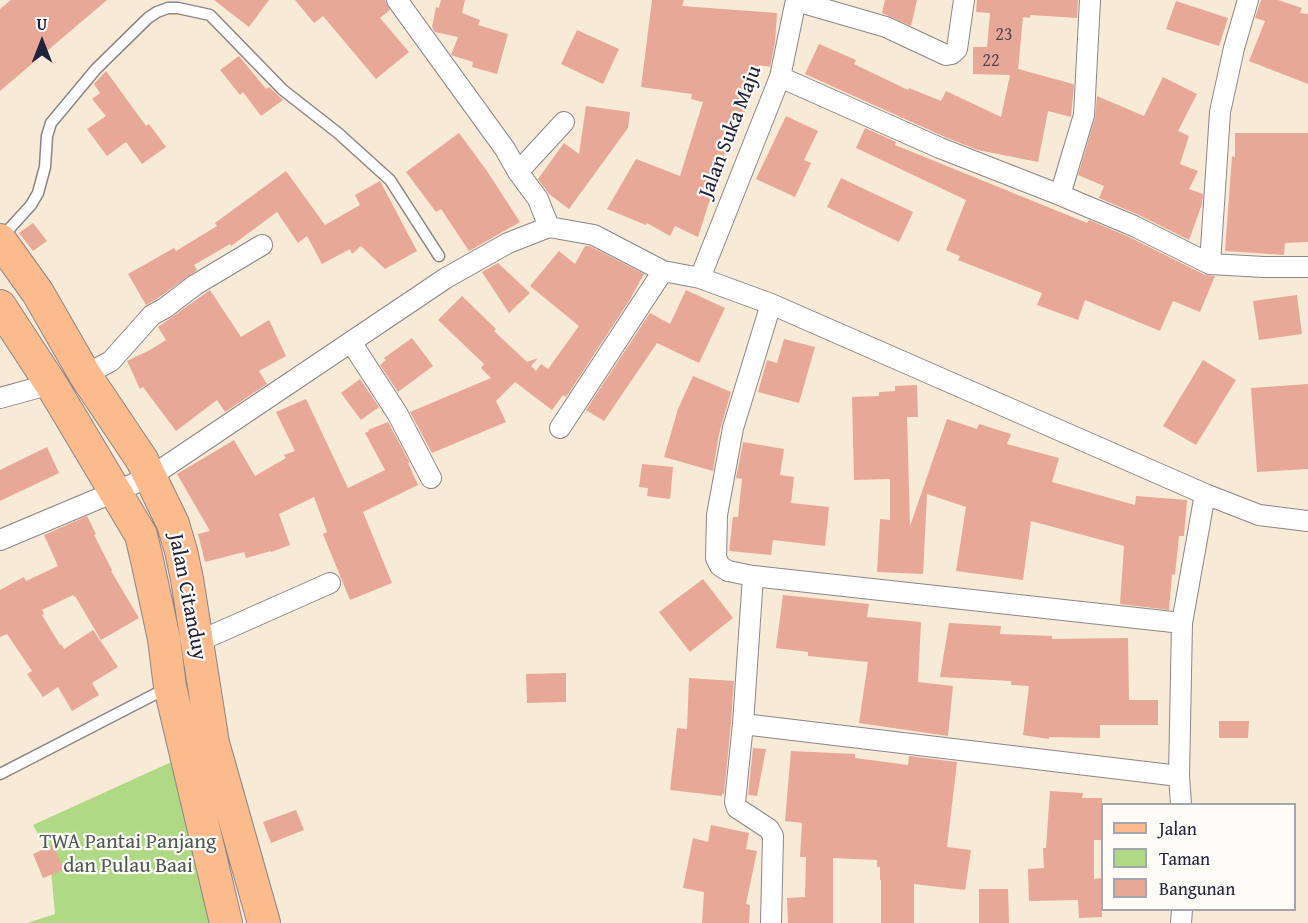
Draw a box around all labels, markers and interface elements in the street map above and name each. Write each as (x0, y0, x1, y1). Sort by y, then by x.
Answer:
north arrow (12, 12, 72, 72)
text: U (37, 12, 47, 36)
house number: 23 (995, 24, 1013, 46)
house number: 22 (982, 50, 1000, 72)
street label: Jalan Suka Maju (694, 62, 768, 202)
street label: Jalan Citanduy (162, 532, 212, 662)
legend (1101, 803, 1296, 911)
text: Jalan (1159, 815, 1197, 842)
park label: TWA Pantai Panjang dan Pulau Baai (39, 830, 217, 880)
text: Taman (1159, 845, 1210, 872)
text: Bangunan (1159, 875, 1235, 902)

